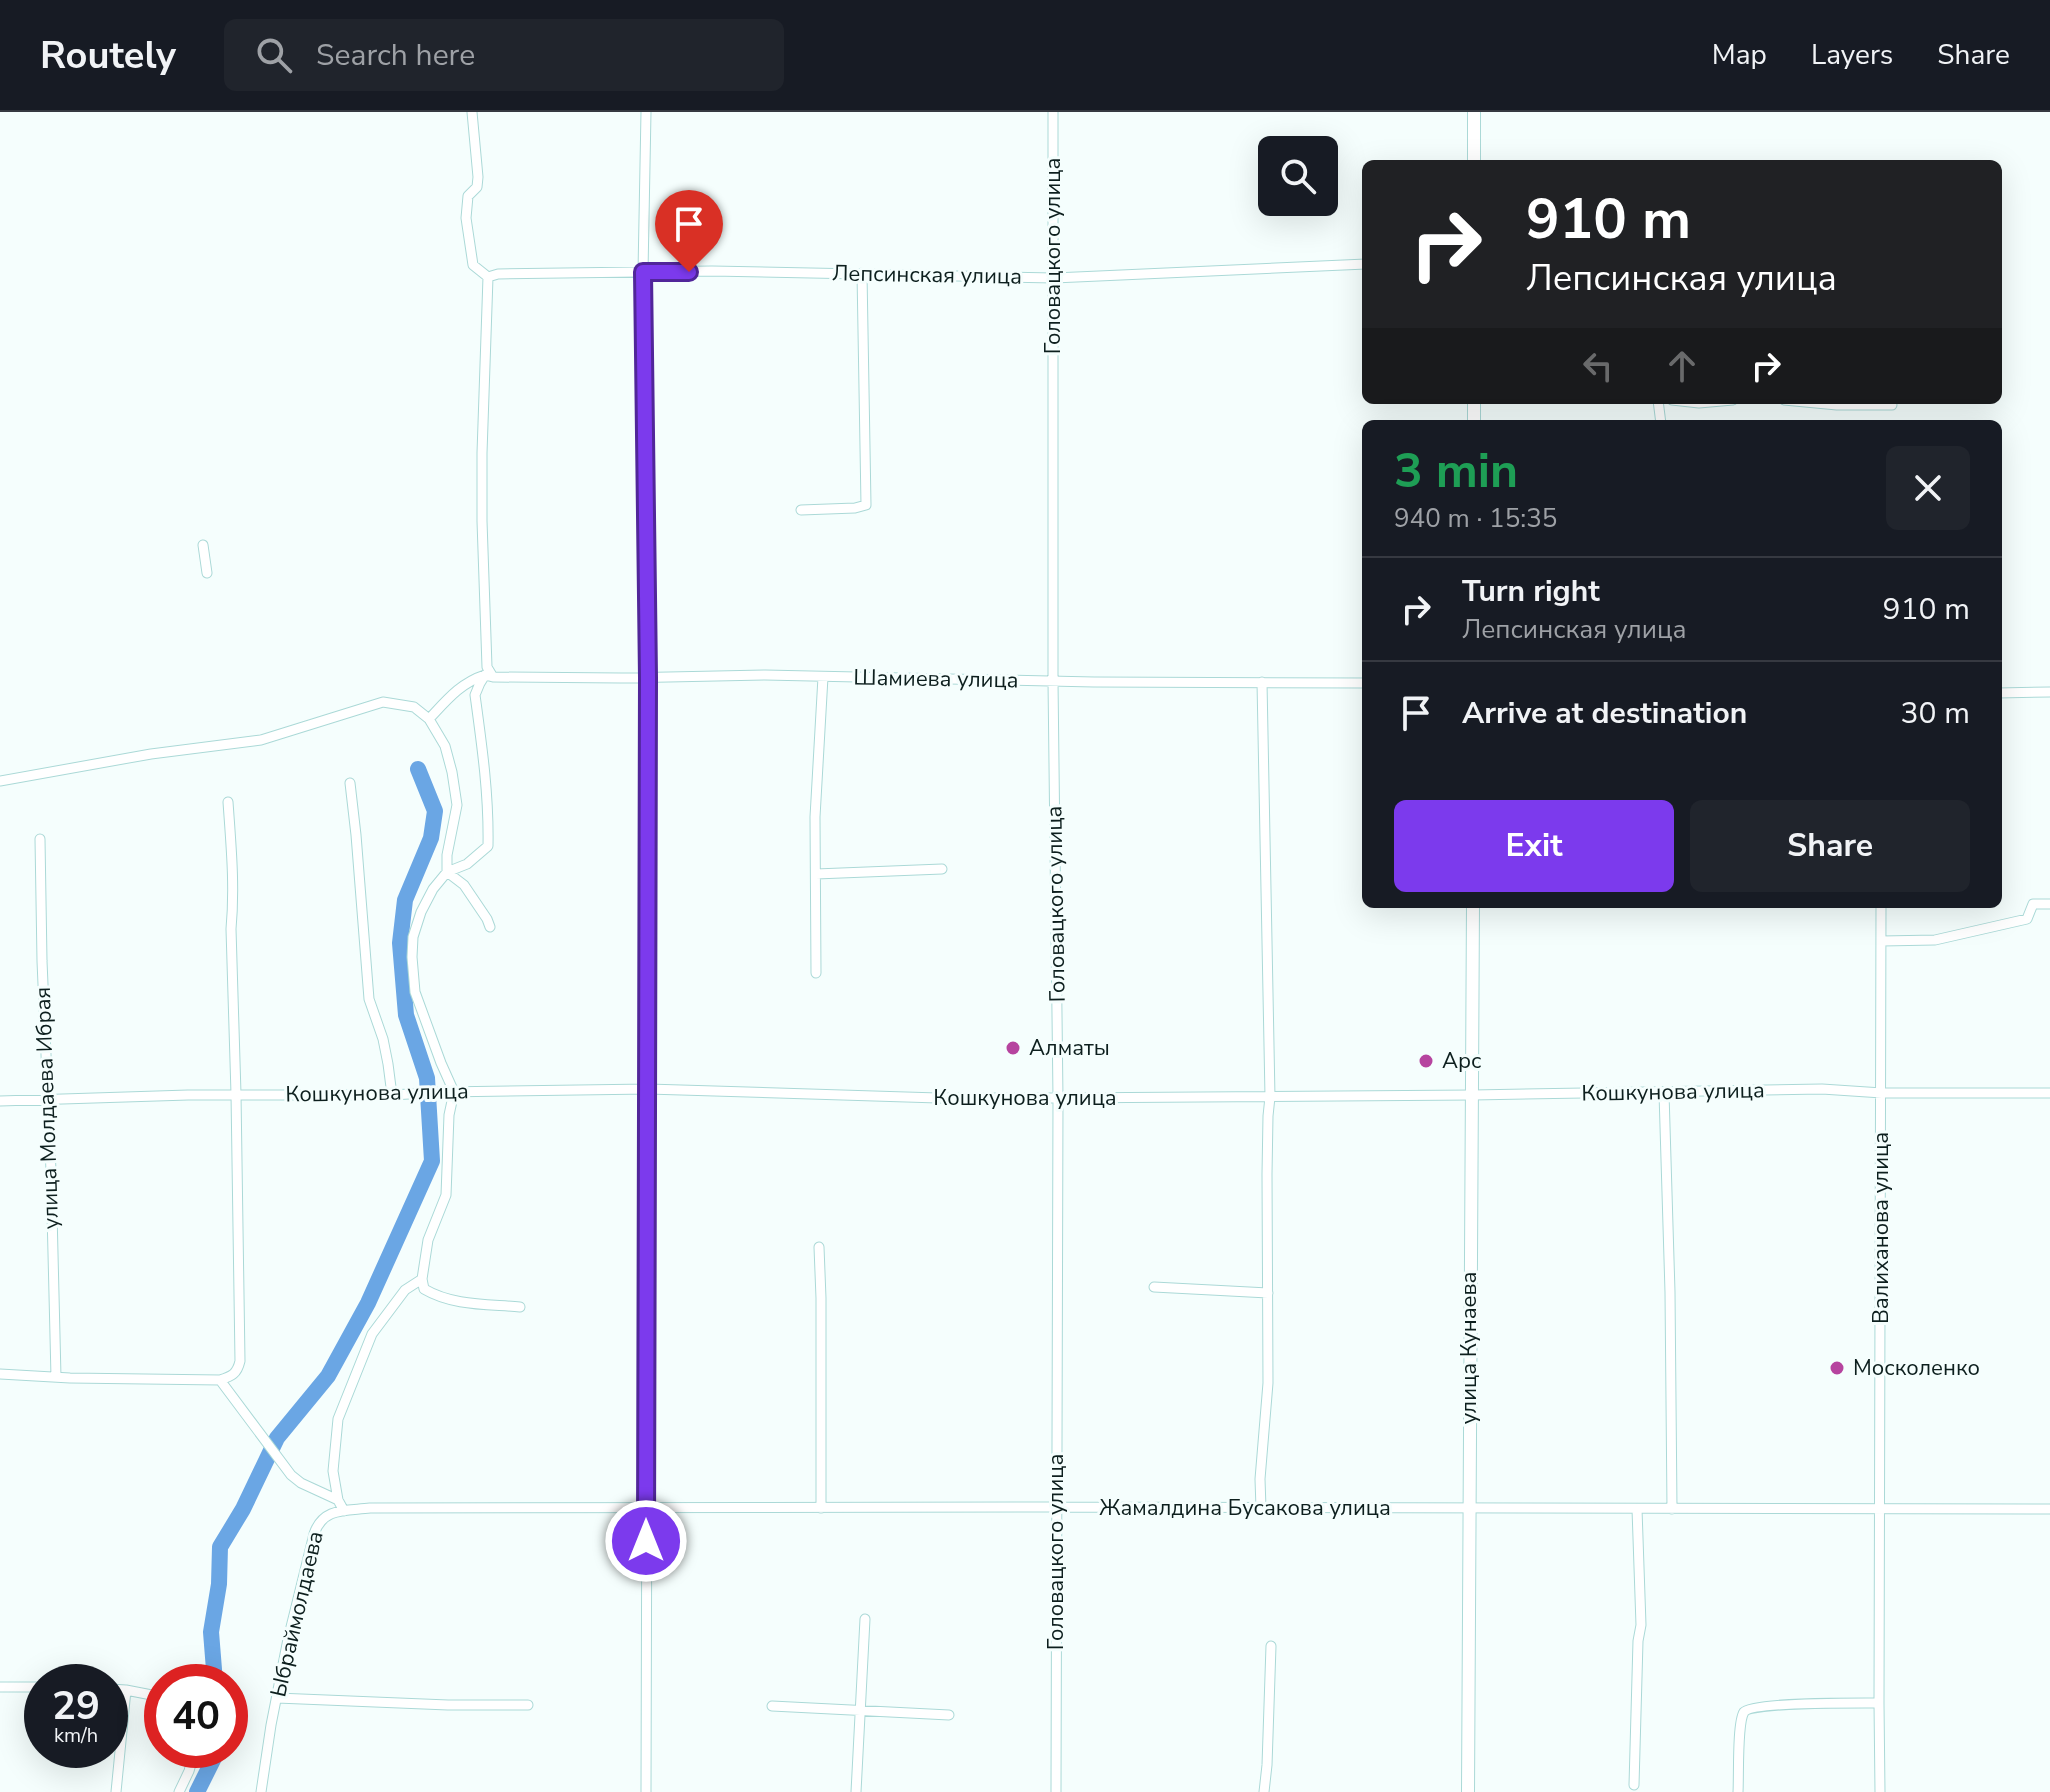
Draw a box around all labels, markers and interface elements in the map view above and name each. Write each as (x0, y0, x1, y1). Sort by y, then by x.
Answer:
search box (224, 19, 784, 91)
text: Routely (40, 30, 176, 81)
icon: search (252, 33, 296, 77)
text: Search here (316, 35, 475, 76)
text: Map (1712, 36, 1767, 74)
text: Layers (1811, 36, 1893, 74)
text: Share (1937, 36, 2010, 74)
map controls (1258, 136, 1338, 216)
button: search (1258, 136, 1338, 216)
street label: Головацкого улица (1038, 158, 1068, 354)
text: 910 m (1526, 181, 1691, 258)
pin (655, 190, 723, 272)
icon: right (1394, 192, 1498, 296)
icon: arrive (667, 202, 711, 246)
text: Лепсинская улица (1526, 254, 1837, 303)
street label: Лепсинская улица (832, 258, 1022, 292)
icon: left (1576, 344, 1620, 388)
icon: ahead (1660, 344, 1704, 388)
icon: right (1744, 344, 1788, 388)
text: 3 min (1394, 438, 1518, 504)
button: close (1886, 446, 1970, 530)
text: 940 m · 15:35 (1394, 501, 1557, 536)
text: Turn right (1462, 571, 1600, 612)
icon: right (1394, 587, 1438, 631)
text: 910 m (1883, 589, 1970, 630)
text: Лепсинская улица (1462, 612, 1686, 647)
street label: Шамиева улица (853, 663, 1019, 695)
icon: arrive (1394, 691, 1438, 735)
text: Arrive at destination (1462, 693, 1747, 734)
text: 30 m (1901, 693, 1970, 734)
button: Exit (1394, 800, 1674, 892)
button: Share (1690, 800, 1970, 892)
street label: Головацкого улица (1039, 805, 1073, 1003)
street label: улица Молдаева Ибрая (28, 986, 66, 1230)
place label: Алматы (1029, 1033, 1110, 1063)
marker: Алматы (1004, 1039, 1022, 1057)
place label: Арс (1442, 1046, 1482, 1076)
marker: Арс (1417, 1052, 1435, 1070)
street label: Кошкунова улица (1581, 1075, 1765, 1109)
street label: Кошкунова улица (285, 1076, 469, 1110)
street label: Кошкунова улица (933, 1083, 1117, 1113)
street label: Валиханова улица (1866, 1132, 1896, 1324)
street label: улица Кунаева (1454, 1272, 1484, 1424)
place label: Москоленко (1853, 1353, 1980, 1383)
marker: Москоленко (1828, 1359, 1846, 1377)
street label: Головацкого улица (1041, 1454, 1071, 1650)
street label: Жамалдина Бусакова улица (1099, 1493, 1391, 1523)
position arrow (604, 1499, 688, 1583)
street label: Ыбраймолдаева (263, 1528, 331, 1700)
speed limit sign: 40 (144, 1664, 248, 1768)
text: 29 (52, 1679, 100, 1733)
text: km/h (54, 1722, 98, 1749)

